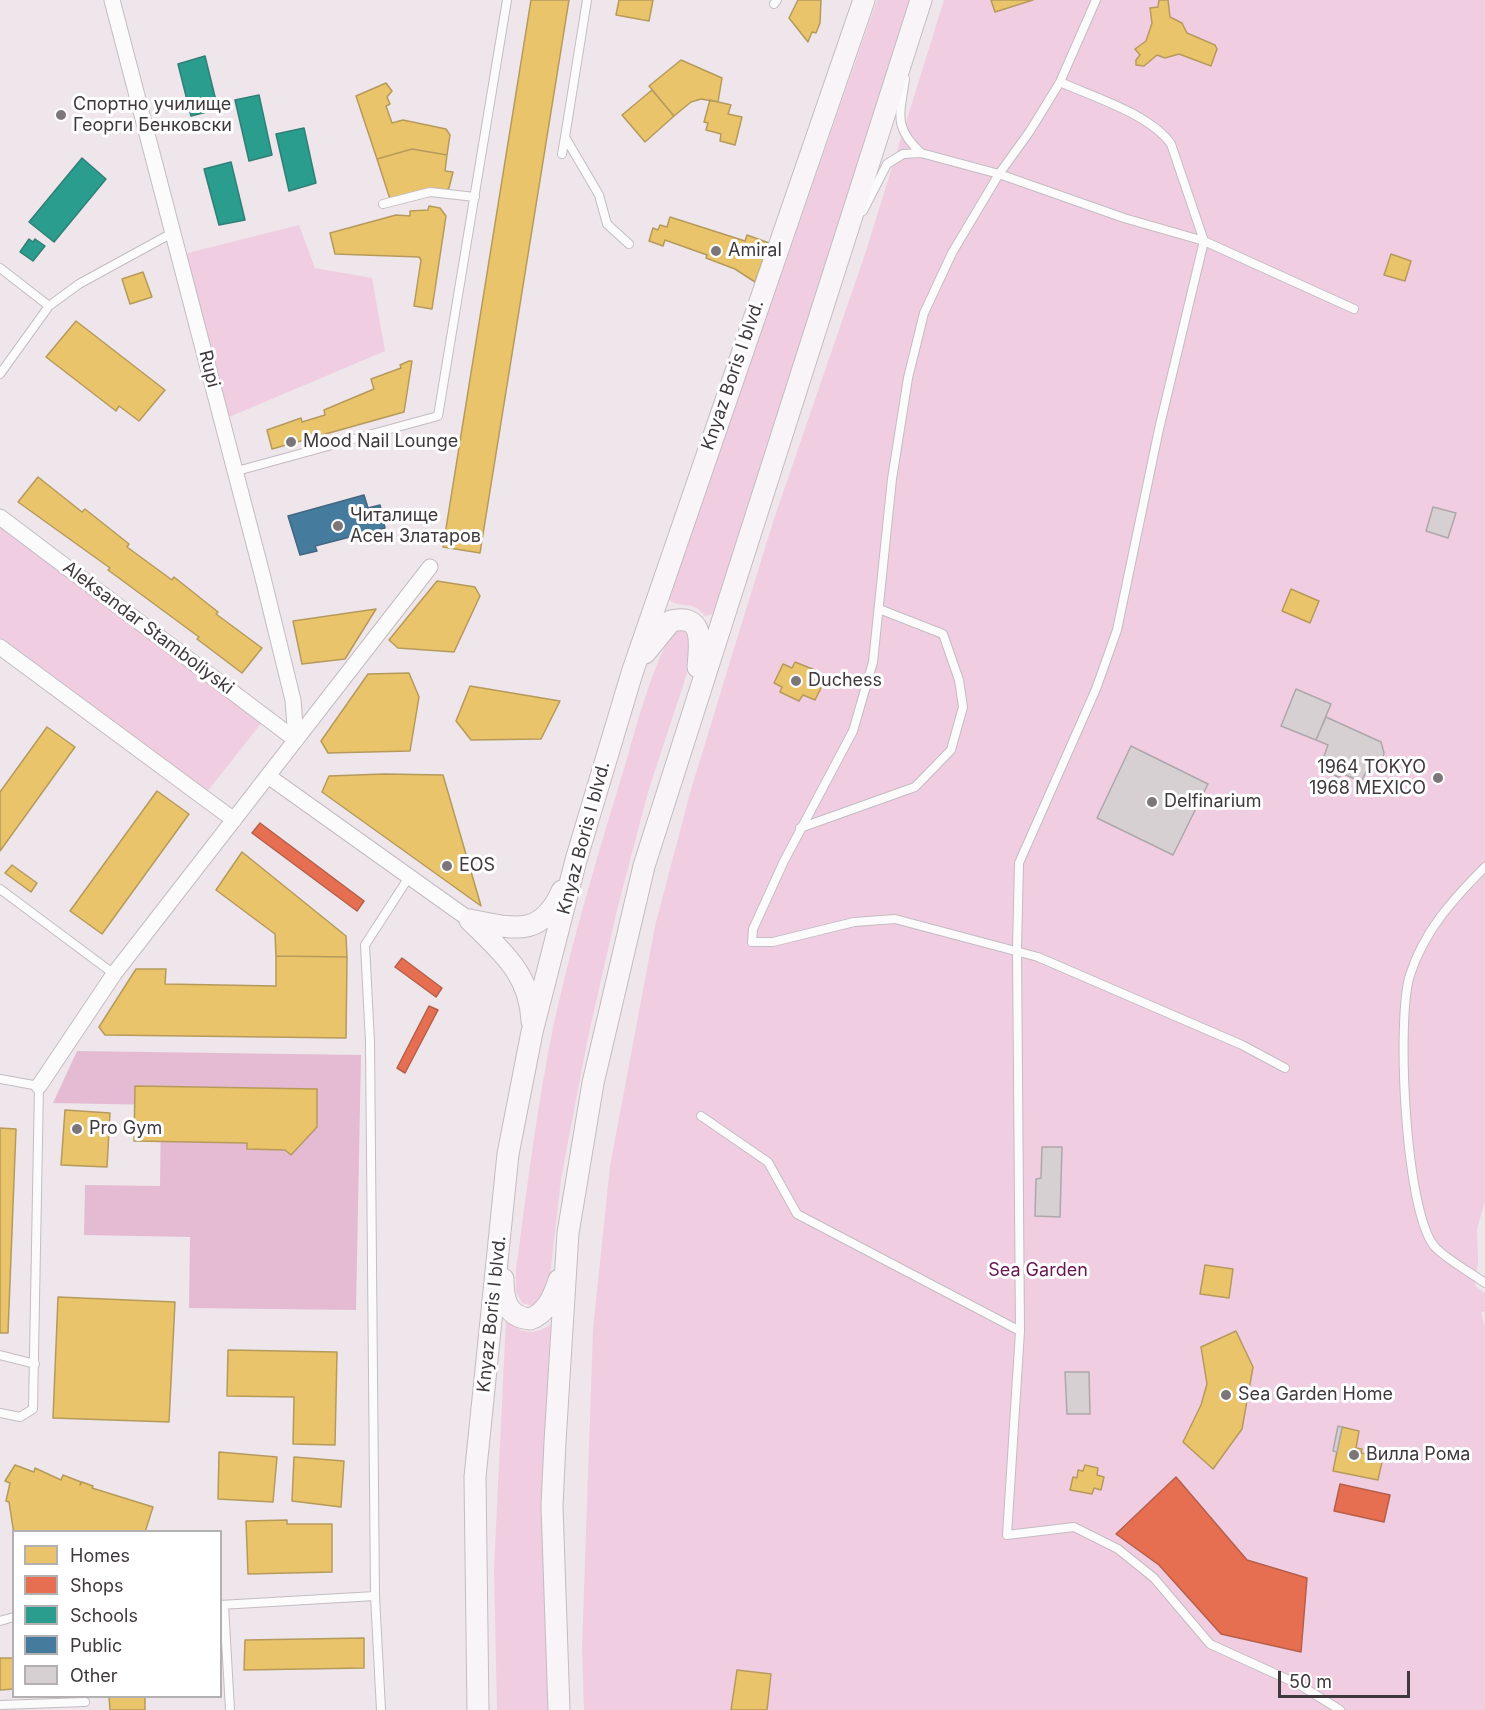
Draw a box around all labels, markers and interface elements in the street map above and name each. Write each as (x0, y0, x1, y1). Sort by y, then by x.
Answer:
place label: Спортно училище Георги Бенковски (73, 94, 232, 136)
marker: Спортно училище Георги Бенковски (54, 108, 68, 122)
place label: Amiral (728, 240, 782, 262)
marker: Amiral (709, 244, 723, 258)
street label: Knyaz Boris I blvd. (697, 297, 769, 453)
street label: Rupi (194, 348, 224, 390)
place label: Mood Nail Lounge (303, 431, 458, 453)
marker: Mood Nail Lounge (284, 435, 298, 449)
place label: Читалище Асен Златаров (350, 505, 481, 548)
marker: Читалище Асен Златаров (331, 519, 345, 533)
street label: Aleksandar Stamboliyski (58, 557, 238, 699)
place label: Duchess (808, 670, 882, 692)
marker: Duchess (789, 674, 803, 688)
place label: 1964 TOKYO 1968 MEXICO (1309, 757, 1426, 800)
street label: Knyaz Boris I blvd. (553, 759, 615, 917)
marker: 1964 TOKYO 1968 MEXICO (1431, 771, 1445, 785)
place label: Delfinarium (1164, 791, 1261, 813)
marker: Delfinarium (1145, 795, 1159, 809)
place label: EOS (459, 855, 495, 877)
marker: EOS (440, 859, 454, 873)
place label: Pro Gym (89, 1118, 162, 1140)
marker: Pro Gym (70, 1122, 84, 1136)
street label: Knyaz Boris I blvd. (473, 1235, 511, 1393)
park label: Sea Garden (988, 1260, 1088, 1282)
place label: Sea Garden Home (1238, 1384, 1393, 1406)
marker: Sea Garden Home (1219, 1388, 1233, 1402)
place label: Вилла Рома (1366, 1444, 1470, 1466)
marker: Вилла Рома (1347, 1448, 1361, 1462)
legend (12, 1530, 222, 1698)
text: Homes (70, 1545, 130, 1566)
text: Shops (70, 1575, 124, 1596)
text: Schools (70, 1605, 138, 1626)
text: Public (70, 1635, 122, 1656)
scale bar (1281, 1659, 1413, 1697)
text: Other (70, 1665, 118, 1686)
text: 50 m (1289, 1671, 1332, 1692)

